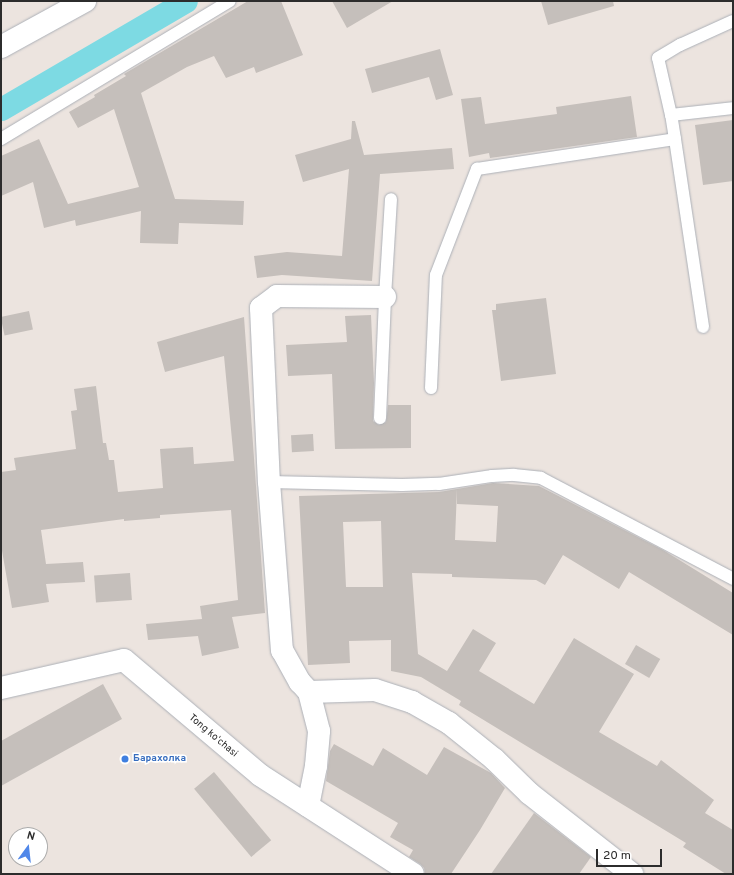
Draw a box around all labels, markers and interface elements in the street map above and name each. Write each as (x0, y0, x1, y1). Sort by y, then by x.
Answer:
street label: Tong koʻchasi (186, 712, 240, 760)
place label: Барахолка (133, 753, 186, 765)
marker: Барахолка (120, 754, 130, 764)
north arrow (8, 827, 48, 867)
text: N (25, 829, 36, 844)
scale bar (598, 841, 664, 867)
text: 20 m (603, 848, 631, 864)

